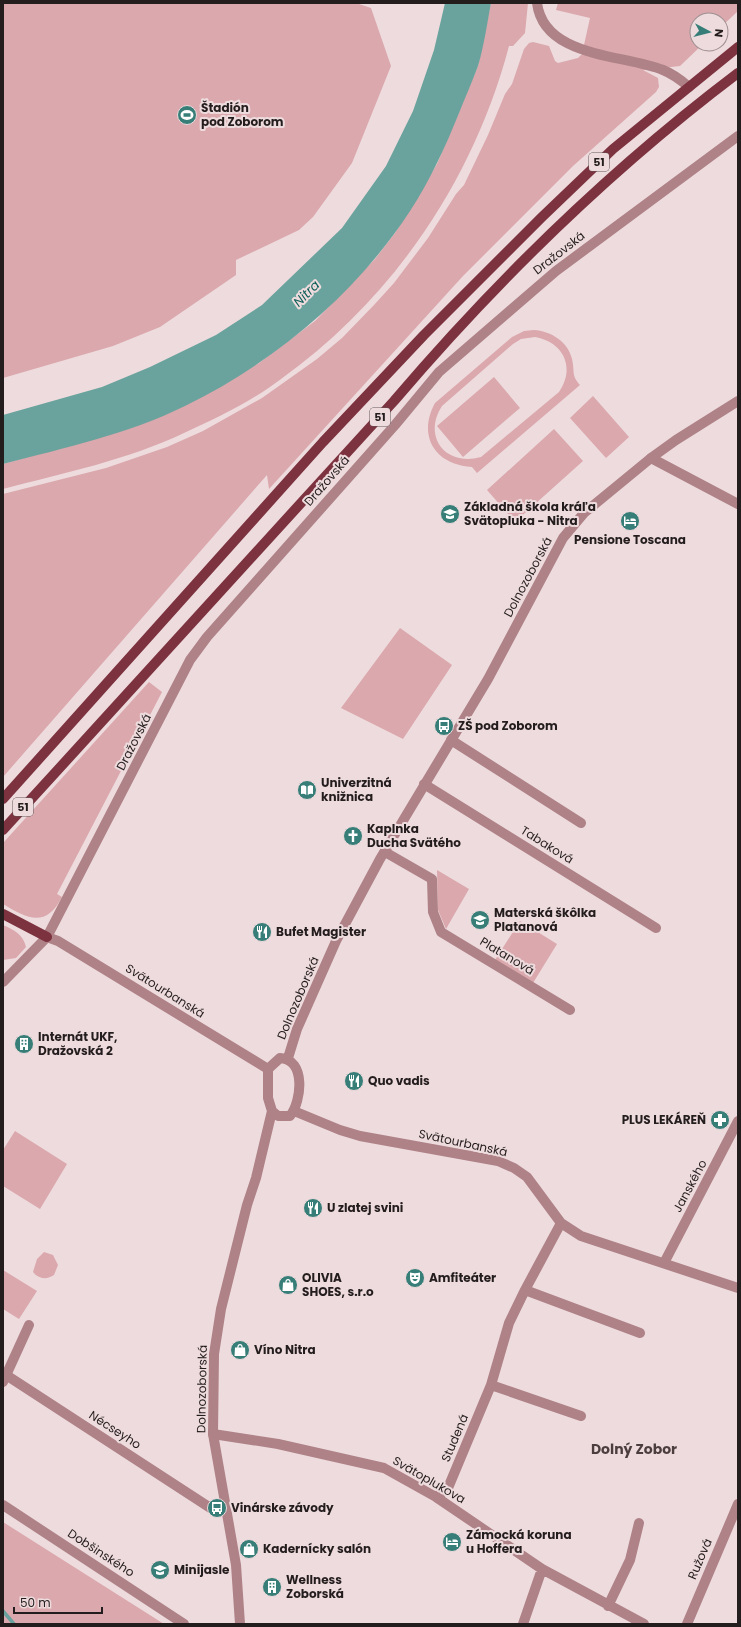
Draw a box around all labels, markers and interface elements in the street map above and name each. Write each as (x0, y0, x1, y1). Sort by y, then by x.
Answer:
north arrow (689, 12, 729, 52)
text: N (710, 28, 727, 38)
place label: Štadión pod Zoborom (201, 99, 284, 130)
sports icon: Štadión pod Zoborom (176, 104, 198, 126)
road number: 51 (589, 153, 609, 171)
street label: Dražovská (529, 227, 588, 278)
water label: Nitra (289, 276, 324, 311)
road number: 51 (370, 408, 390, 426)
street label: Dražovská (300, 452, 353, 509)
place label: Základná škola kráľa Svätopluka - Nitra (464, 498, 596, 529)
school or university icon: Základná škola kráľa Svätopluka - Nitra (439, 503, 461, 525)
hotel icon: Pensione Toscana (619, 510, 641, 532)
place label: Pensione Toscana (574, 531, 686, 548)
street label: Dolnozoborská (499, 534, 556, 620)
street label: Dražovská (112, 711, 155, 773)
bus stop icon: ZŠ pod Zoborom (433, 715, 455, 737)
place label: ZŠ pod Zoborom (458, 717, 558, 734)
place label: Univerzitná knižnica (321, 774, 392, 805)
library icon: Univerzitná knižnica (296, 779, 318, 801)
road number: 51 (13, 798, 33, 816)
place label: Kaplnka Ducha Svätého (367, 820, 461, 851)
street label: Tabaková (518, 822, 577, 868)
church icon: Kaplnka Ducha Svätého (342, 825, 364, 847)
place label: Materská škôlka Platanová (494, 904, 596, 935)
school or university icon: Materská škôlka Platanová (469, 909, 491, 931)
restaurant icon: Bufet Magister (251, 921, 273, 943)
place label: Bufet Magister (276, 923, 366, 940)
street label: Platanová (477, 933, 538, 978)
street label: Dolnozoborská (272, 954, 323, 1042)
street label: Svätourbanská (122, 959, 208, 1022)
place label: Internát UKF, Dražovská 2 (38, 1028, 118, 1059)
building icon: Internát UKF, Dražovská 2 (13, 1033, 35, 1055)
restaurant icon: Quo vadis (343, 1070, 365, 1092)
place label: Quo vadis (368, 1072, 430, 1089)
pharmacy icon: PLUS LEKÁREŇ (709, 1109, 731, 1131)
place label: PLUS LEKÁREŇ (622, 1111, 706, 1128)
street label: Svätourbanská (417, 1125, 509, 1160)
street label: Janského (669, 1156, 711, 1215)
restaurant icon: U zlatej svini (302, 1197, 324, 1219)
place label: U zlatej svini (327, 1199, 403, 1216)
theatre icon: Amfiteáter (404, 1267, 426, 1289)
place label: OLIVIA SHOES, s.r.o (302, 1269, 374, 1300)
place label: Amfiteáter (429, 1269, 496, 1286)
shop icon: OLIVIA SHOES, s.r.o (277, 1274, 299, 1296)
shop icon: Víno Nitra (229, 1339, 251, 1361)
place label: Víno Nitra (254, 1341, 316, 1358)
street label: Dolnozoborská (192, 1345, 211, 1433)
street label: Nécseyho (86, 1406, 145, 1453)
street label: Studená (437, 1411, 472, 1464)
district label: Dolný Zobor (591, 1439, 677, 1459)
street label: Svätoplukova (390, 1452, 469, 1507)
bus stop icon: Vinárske závody (206, 1497, 228, 1519)
place label: Vinárske závody (231, 1499, 334, 1516)
street label: Dobšinského (65, 1525, 138, 1581)
place label: Zámocká koruna u Hoffera (466, 1526, 572, 1557)
hotel icon: Zámocká koruna u Hoffera (441, 1531, 463, 1553)
street label: Ružová (683, 1536, 716, 1582)
shop icon: Kadernícky salón (238, 1538, 260, 1560)
place label: Kadernícky salón (263, 1540, 371, 1557)
school or university icon: Minijasle (149, 1559, 171, 1581)
place label: Minijasle (174, 1561, 230, 1578)
place label: Wellness Zoborská (286, 1571, 344, 1602)
building icon: Wellness Zoborská (261, 1576, 283, 1598)
scale bar (14, 1589, 102, 1615)
text: 50 m (20, 1594, 51, 1611)

